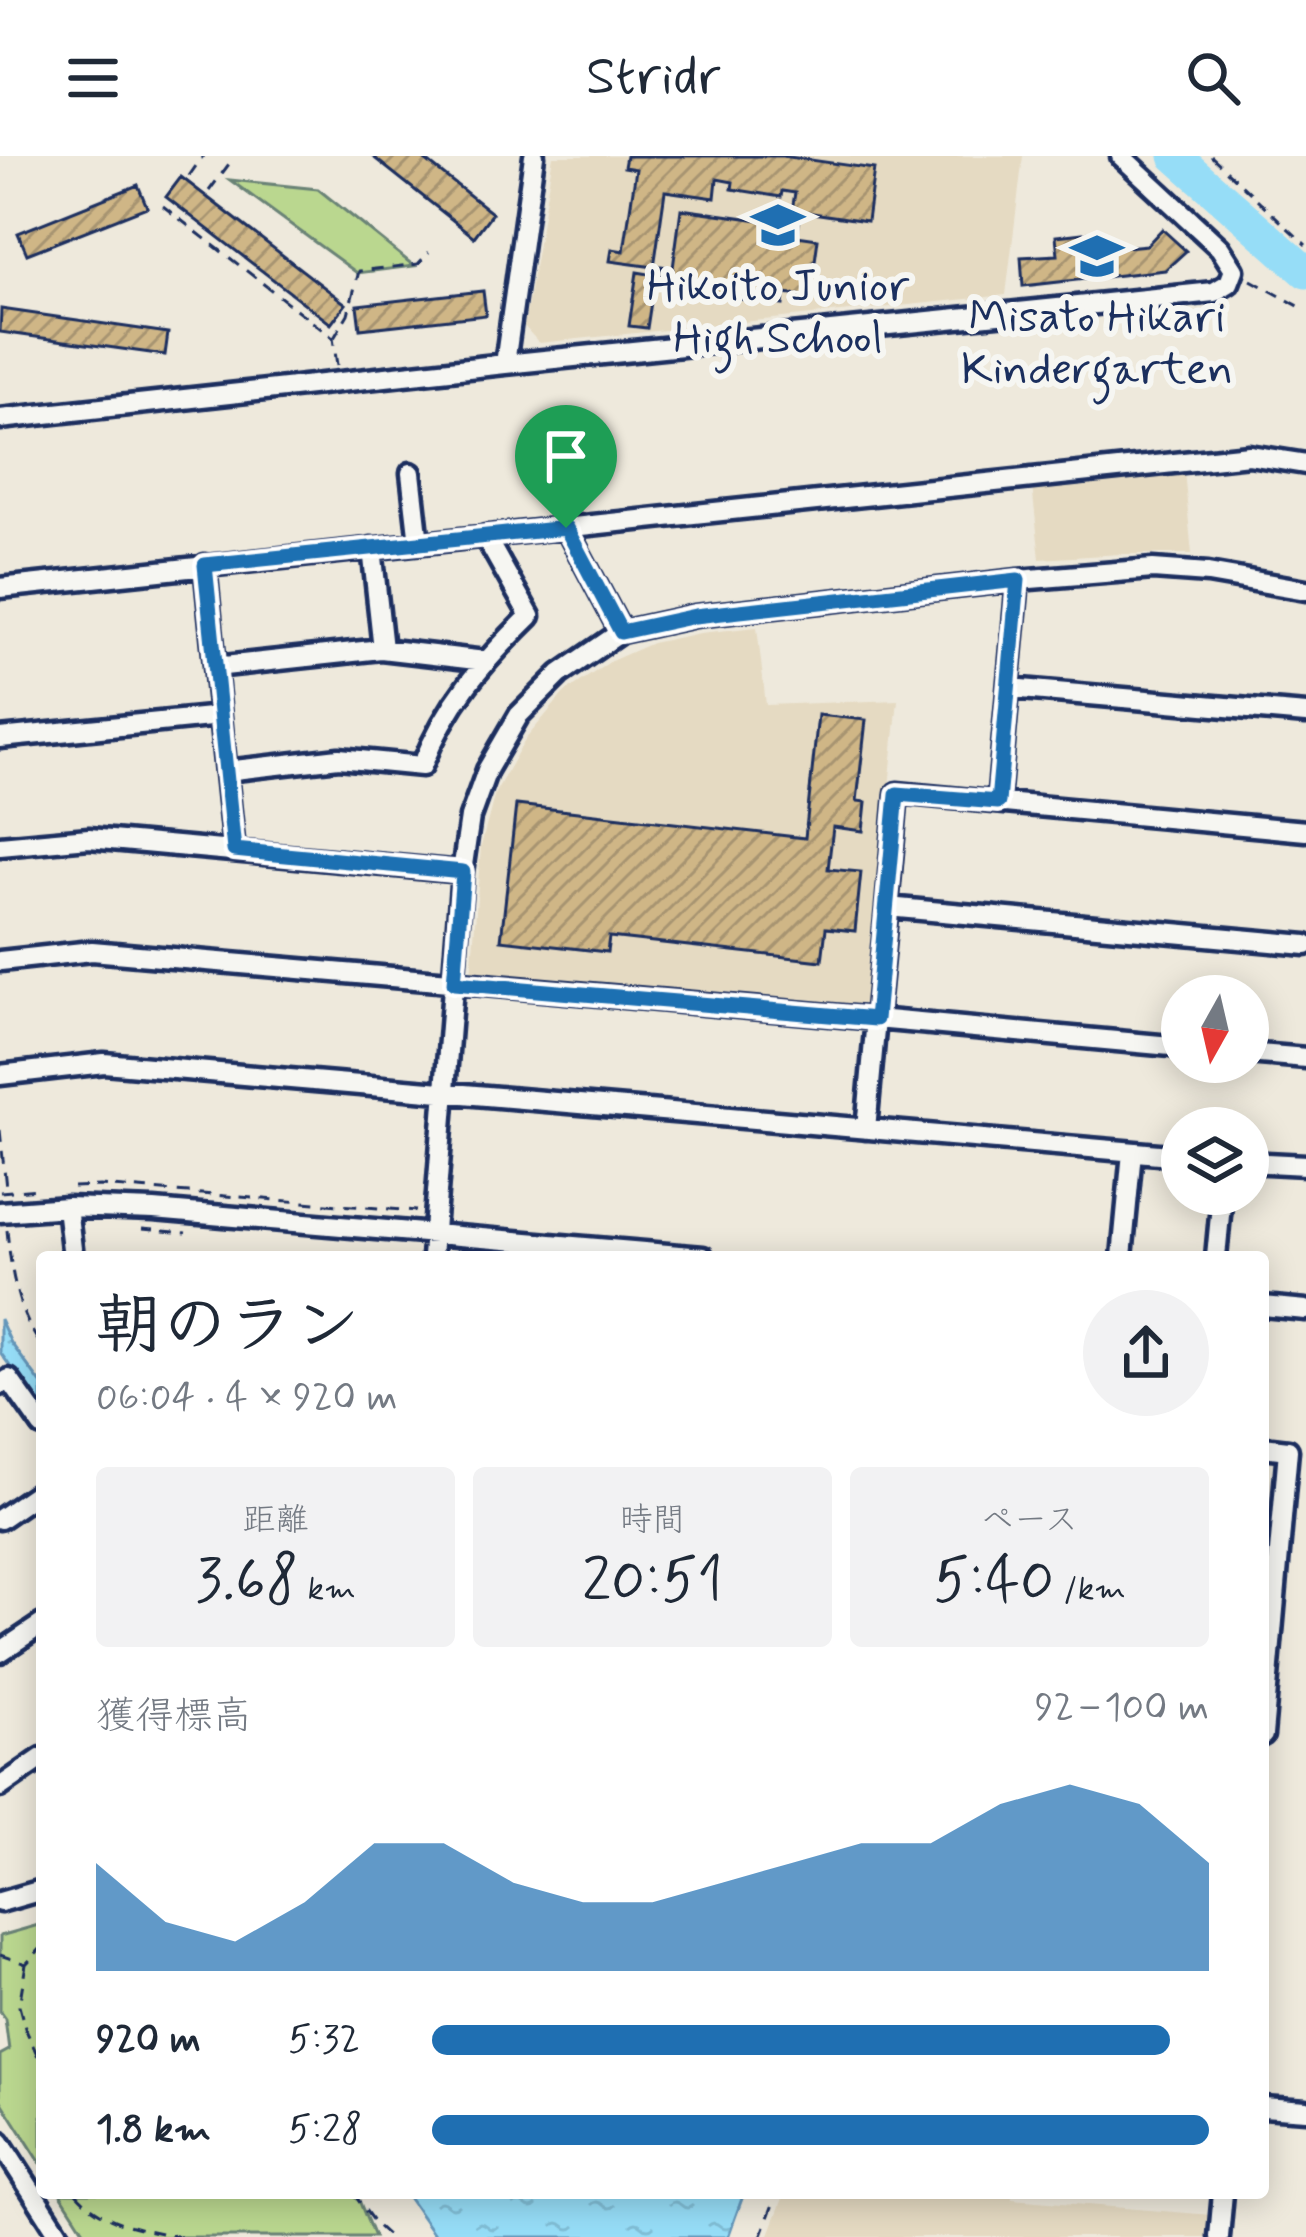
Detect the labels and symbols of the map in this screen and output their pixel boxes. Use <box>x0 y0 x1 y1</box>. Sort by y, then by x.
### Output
school or university icon: Hikoito Junior High School <box>749 196 807 254</box>
school or university icon: Misato Hikari Kindergarten <box>1068 227 1126 285</box>
place label: Hikoito Junior High School <box>647 258 910 374</box>
place label: Misato Hikari Kindergarten <box>961 289 1233 405</box>
pin <box>515 405 617 528</box>
north arrow <box>1161 975 1269 1083</box>

